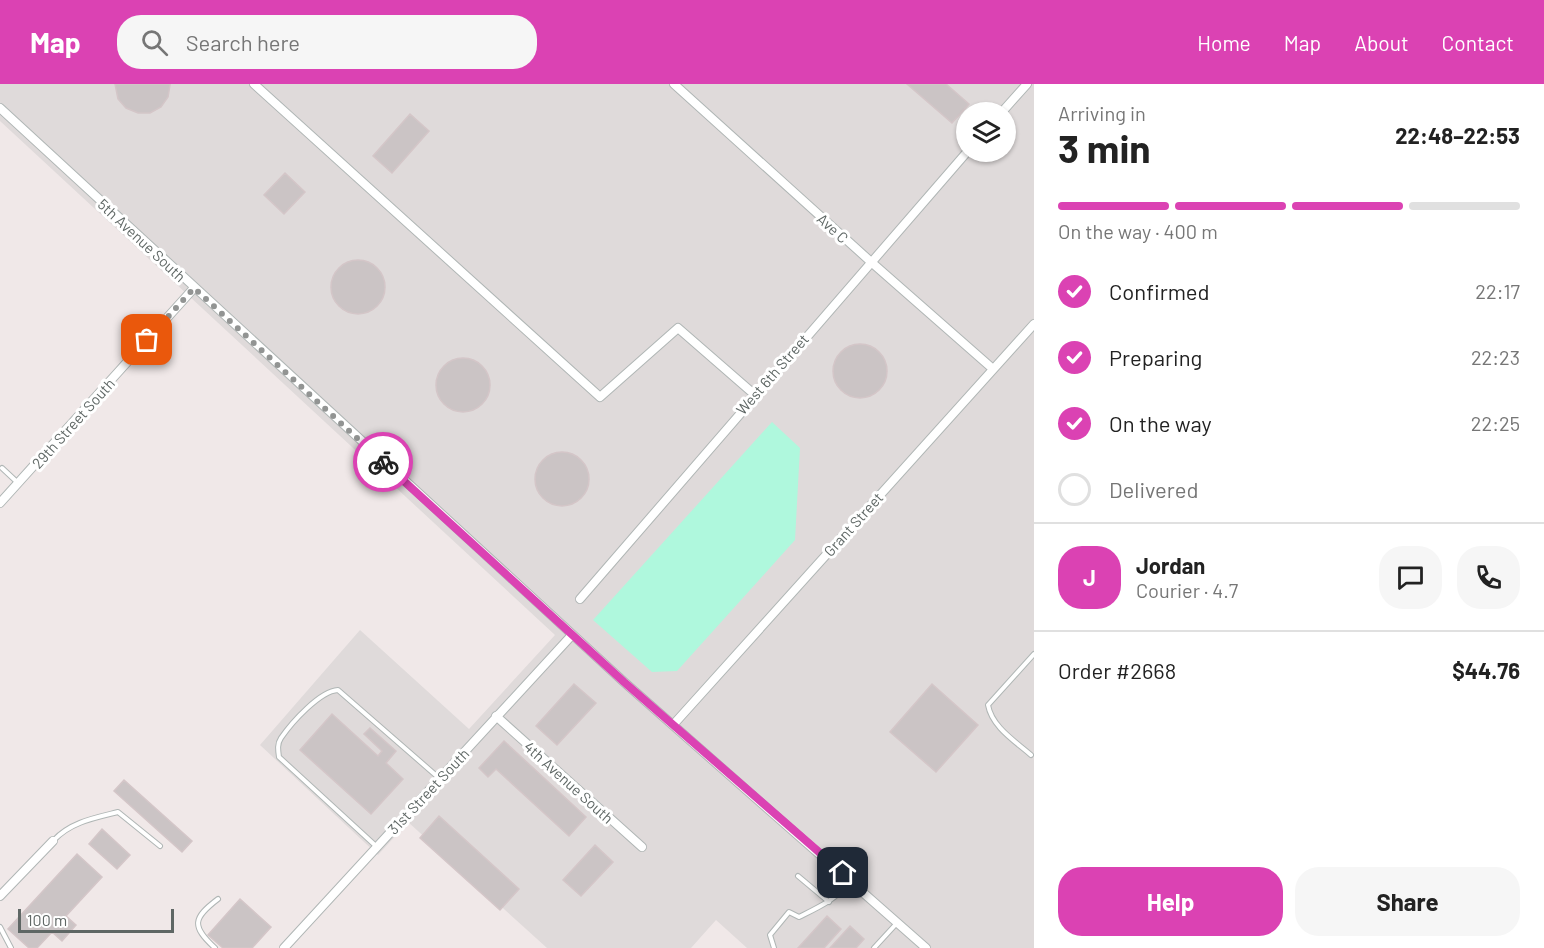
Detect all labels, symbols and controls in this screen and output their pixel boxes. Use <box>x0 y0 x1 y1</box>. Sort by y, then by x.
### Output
search box <box>117 15 537 69</box>
text: Map <box>30 25 81 59</box>
icon: search <box>138 26 171 59</box>
text: Search here <box>186 29 300 55</box>
text: Home <box>1197 30 1251 55</box>
text: Map <box>1284 30 1321 55</box>
text: About <box>1354 30 1409 55</box>
text: Contact <box>1442 30 1514 55</box>
text: Arriving in <box>1058 101 1146 125</box>
map controls <box>956 102 1016 162</box>
button: layers <box>956 102 1016 162</box>
text: 22:48–22:53 <box>1395 122 1520 148</box>
text: 3 min <box>1058 124 1151 171</box>
street label: 5th Avenue South <box>94 195 190 285</box>
street label: Ave C <box>814 209 852 247</box>
text: On the way · 400 m <box>1058 219 1218 243</box>
icon: check <box>1058 275 1091 308</box>
text: Confirmed <box>1109 278 1209 304</box>
text: 22:17 <box>1475 279 1520 303</box>
pin <box>121 314 172 365</box>
icon: bag <box>130 323 163 356</box>
street label: West 6th Street <box>732 330 812 418</box>
icon: check <box>1058 341 1091 374</box>
text: Preparing <box>1109 344 1202 370</box>
text: 22:23 <box>1471 345 1520 369</box>
street label: 29th Street South <box>28 374 118 472</box>
icon: check <box>1058 407 1091 440</box>
text: On the way <box>1109 410 1212 436</box>
text: 22:25 <box>1471 411 1520 435</box>
courier <box>353 432 413 492</box>
icon: bike <box>367 446 400 479</box>
text: Delivered <box>1109 476 1198 502</box>
street label: Grant Street <box>820 488 886 560</box>
button: chat <box>1379 546 1442 609</box>
button: phone <box>1457 546 1520 609</box>
text: Jordan <box>1136 552 1205 578</box>
text: J <box>1083 564 1096 590</box>
text: Courier · 4.7 <box>1136 578 1238 602</box>
text: Order #2668 <box>1058 657 1176 683</box>
text: $44.76 <box>1452 657 1520 683</box>
street label: 4th Avenue South <box>521 737 617 827</box>
street label: 31st Street South <box>384 744 472 838</box>
pin <box>817 847 868 898</box>
icon: home <box>826 856 859 889</box>
button: Help <box>1058 867 1283 936</box>
button: Share <box>1295 867 1520 936</box>
scale bar <box>18 906 174 934</box>
text: 100 m <box>27 910 67 929</box>

